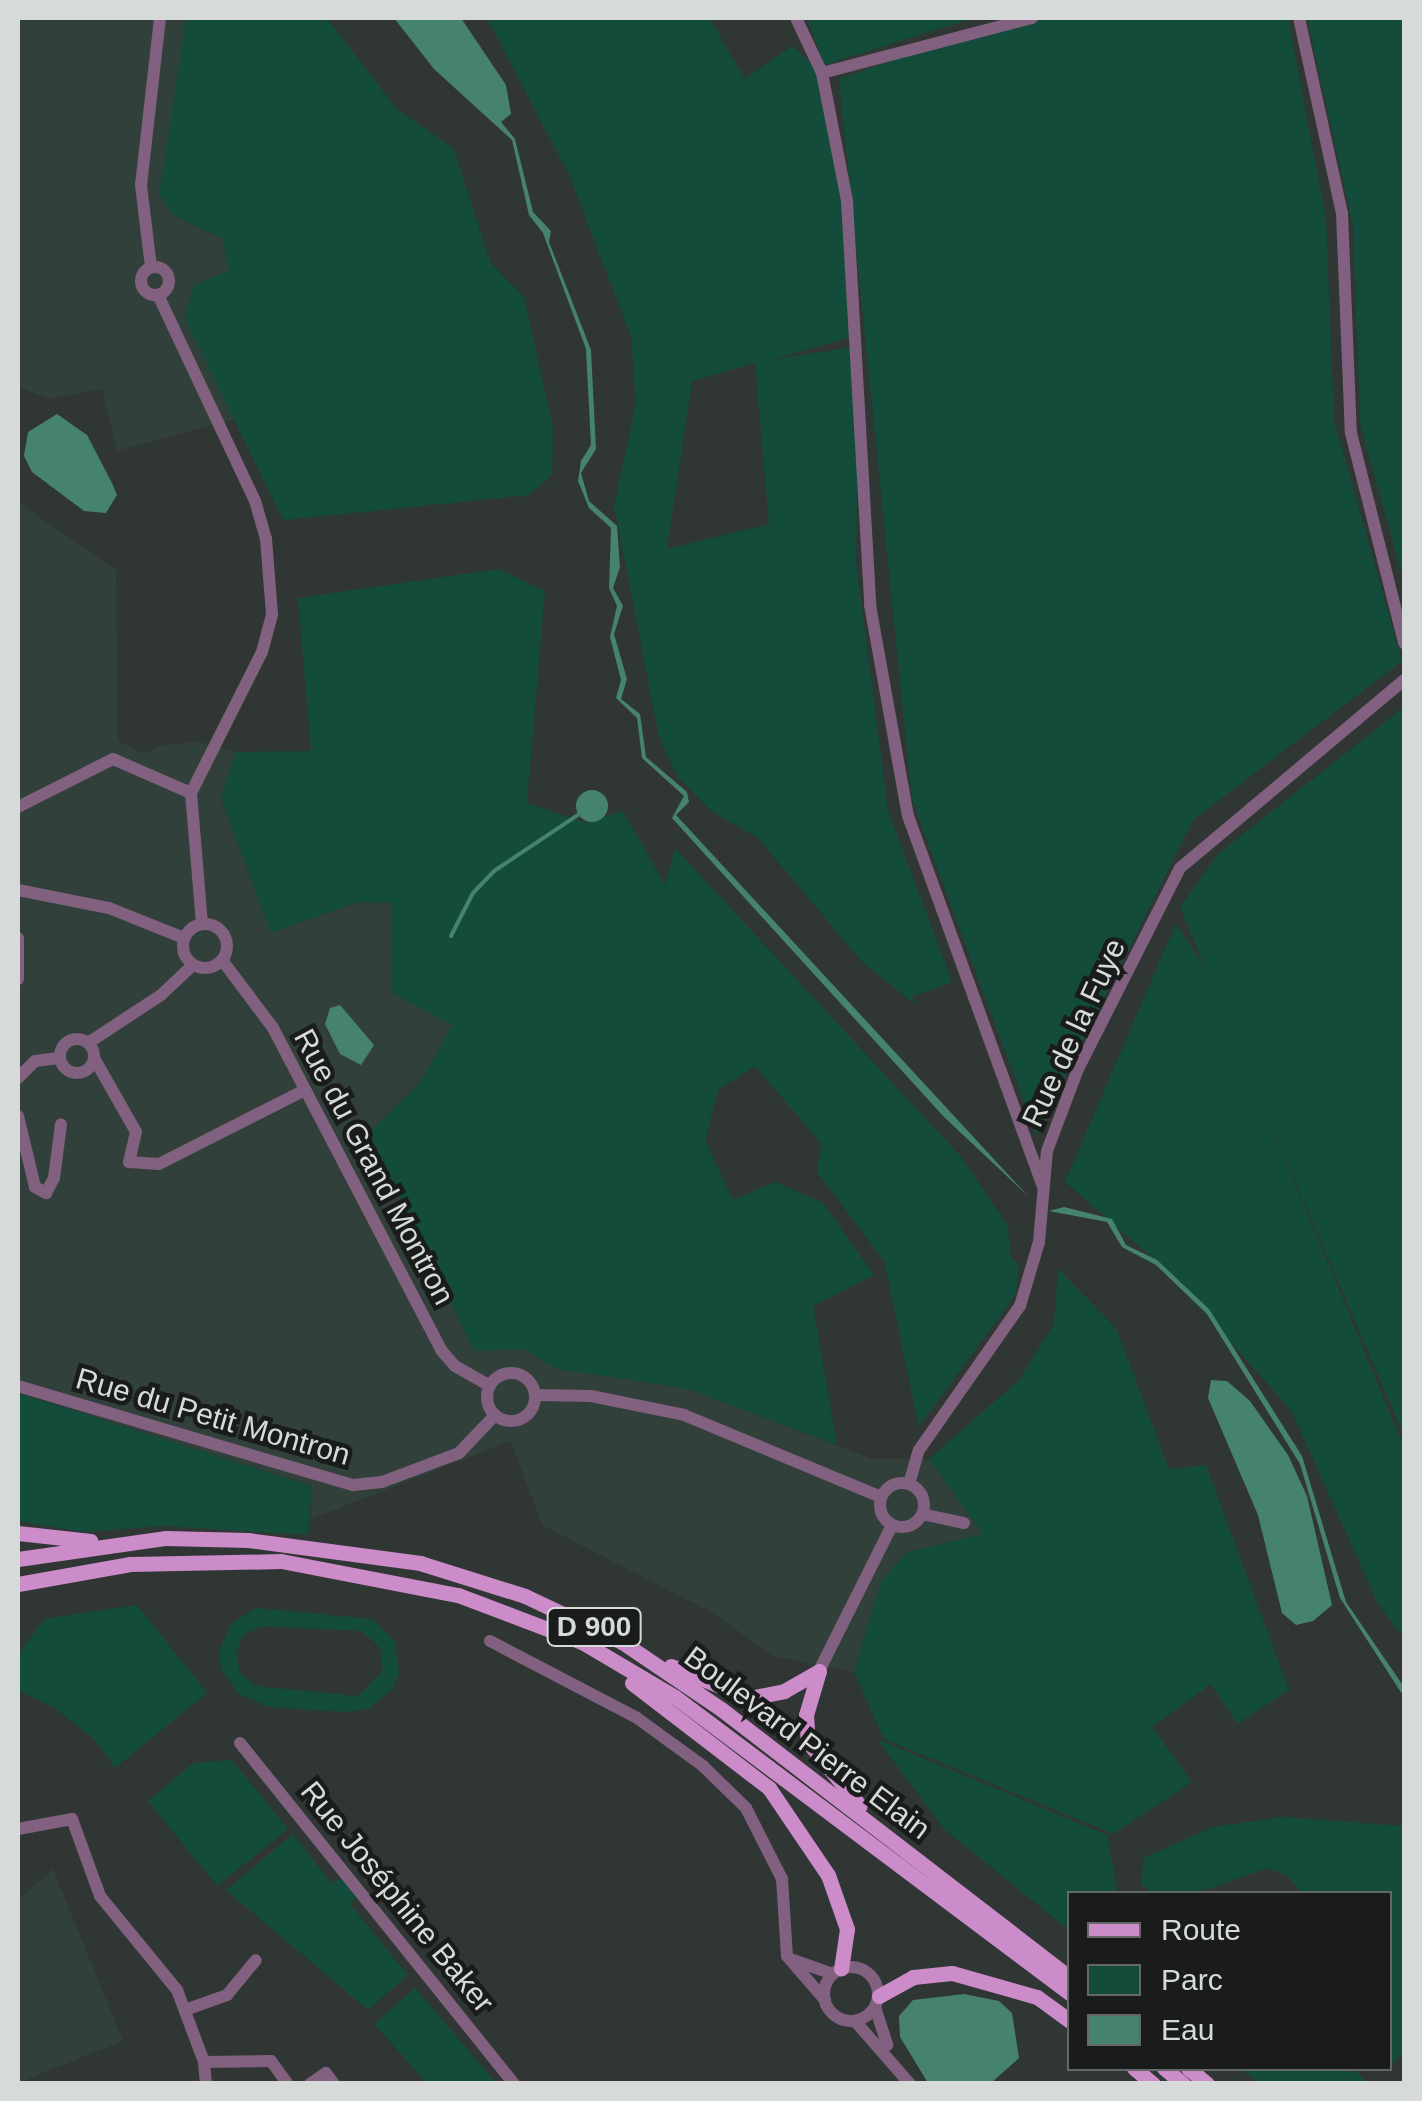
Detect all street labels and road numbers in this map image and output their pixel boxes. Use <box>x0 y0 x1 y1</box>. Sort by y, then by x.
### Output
street label: Rue de la Fuye <box>1015 933 1133 1133</box>
street label: Rue du Grand Montron <box>286 1023 462 1311</box>
street label: Rue du Petit Montron <box>72 1361 354 1473</box>
road number: D 900 <box>546 1604 642 1650</box>
street label: Boulevard Pierre Elain <box>677 1639 937 1847</box>
street label: Rue Joséphine Baker <box>293 1774 501 2020</box>

